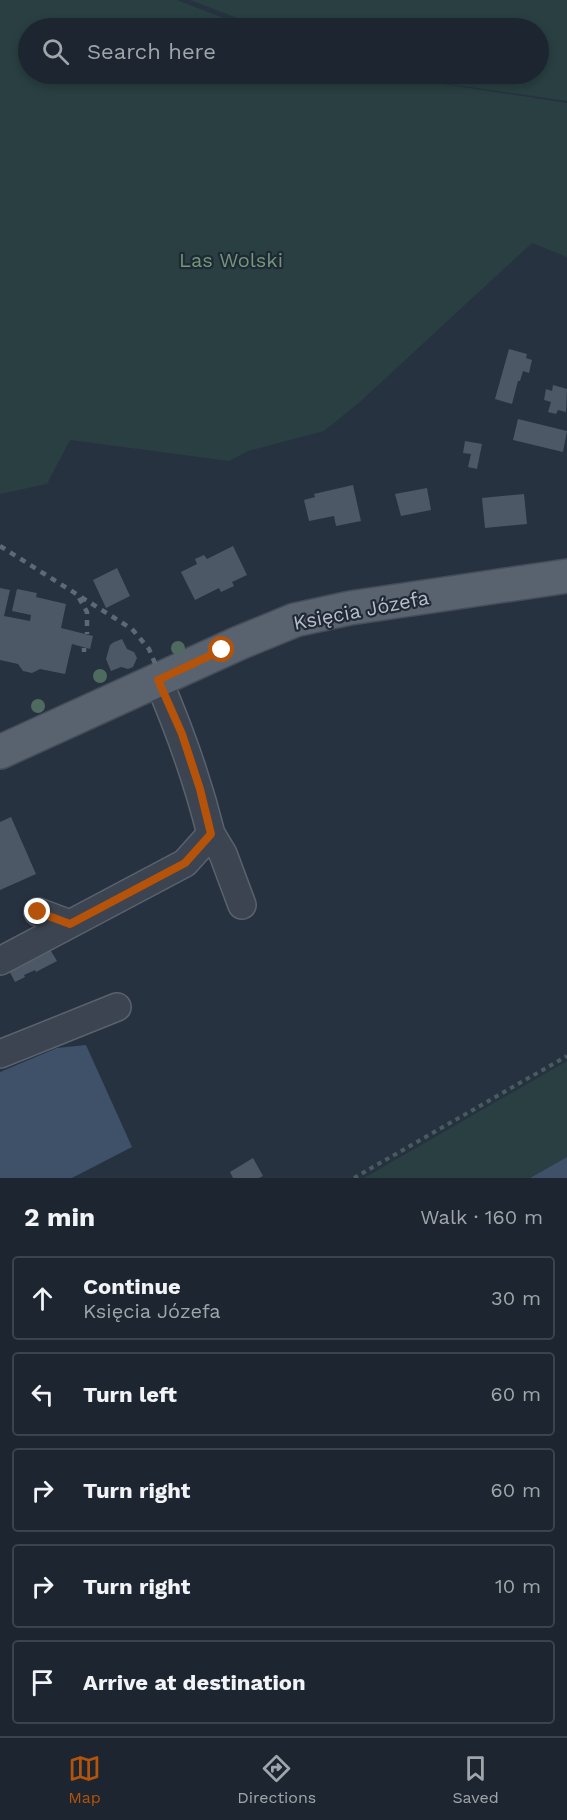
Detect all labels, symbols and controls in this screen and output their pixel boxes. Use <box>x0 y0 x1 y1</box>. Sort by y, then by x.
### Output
search box <box>18 18 549 84</box>
icon: search <box>39 35 72 68</box>
text: Search here <box>87 39 216 64</box>
park label: Las Wolski <box>179 248 283 272</box>
street label: Księcia Józefa <box>291 585 431 635</box>
route start <box>208 636 234 662</box>
route end <box>24 898 50 924</box>
text: 2 min <box>24 1202 95 1232</box>
text: Walk · 160 m <box>420 1205 543 1229</box>
text: Continue <box>83 1274 181 1299</box>
icon: ahead <box>26 1282 59 1315</box>
text: 30 m <box>491 1286 541 1310</box>
text: Księcia Józefa <box>83 1299 220 1323</box>
icon: left <box>26 1378 59 1411</box>
text: Turn left <box>83 1382 177 1407</box>
text: 60 m <box>491 1382 541 1406</box>
icon: right <box>26 1474 59 1507</box>
text: Turn right <box>83 1478 190 1503</box>
text: 60 m <box>491 1478 541 1502</box>
icon: right <box>26 1570 59 1603</box>
text: Turn right <box>83 1574 190 1599</box>
text: 10 m <box>495 1574 541 1598</box>
icon: arrive <box>26 1666 59 1699</box>
text: Arrive at destination <box>83 1670 306 1695</box>
tab: Map <box>68 1752 101 1807</box>
tab: Directions <box>237 1752 316 1807</box>
tab: Saved <box>452 1752 499 1807</box>

